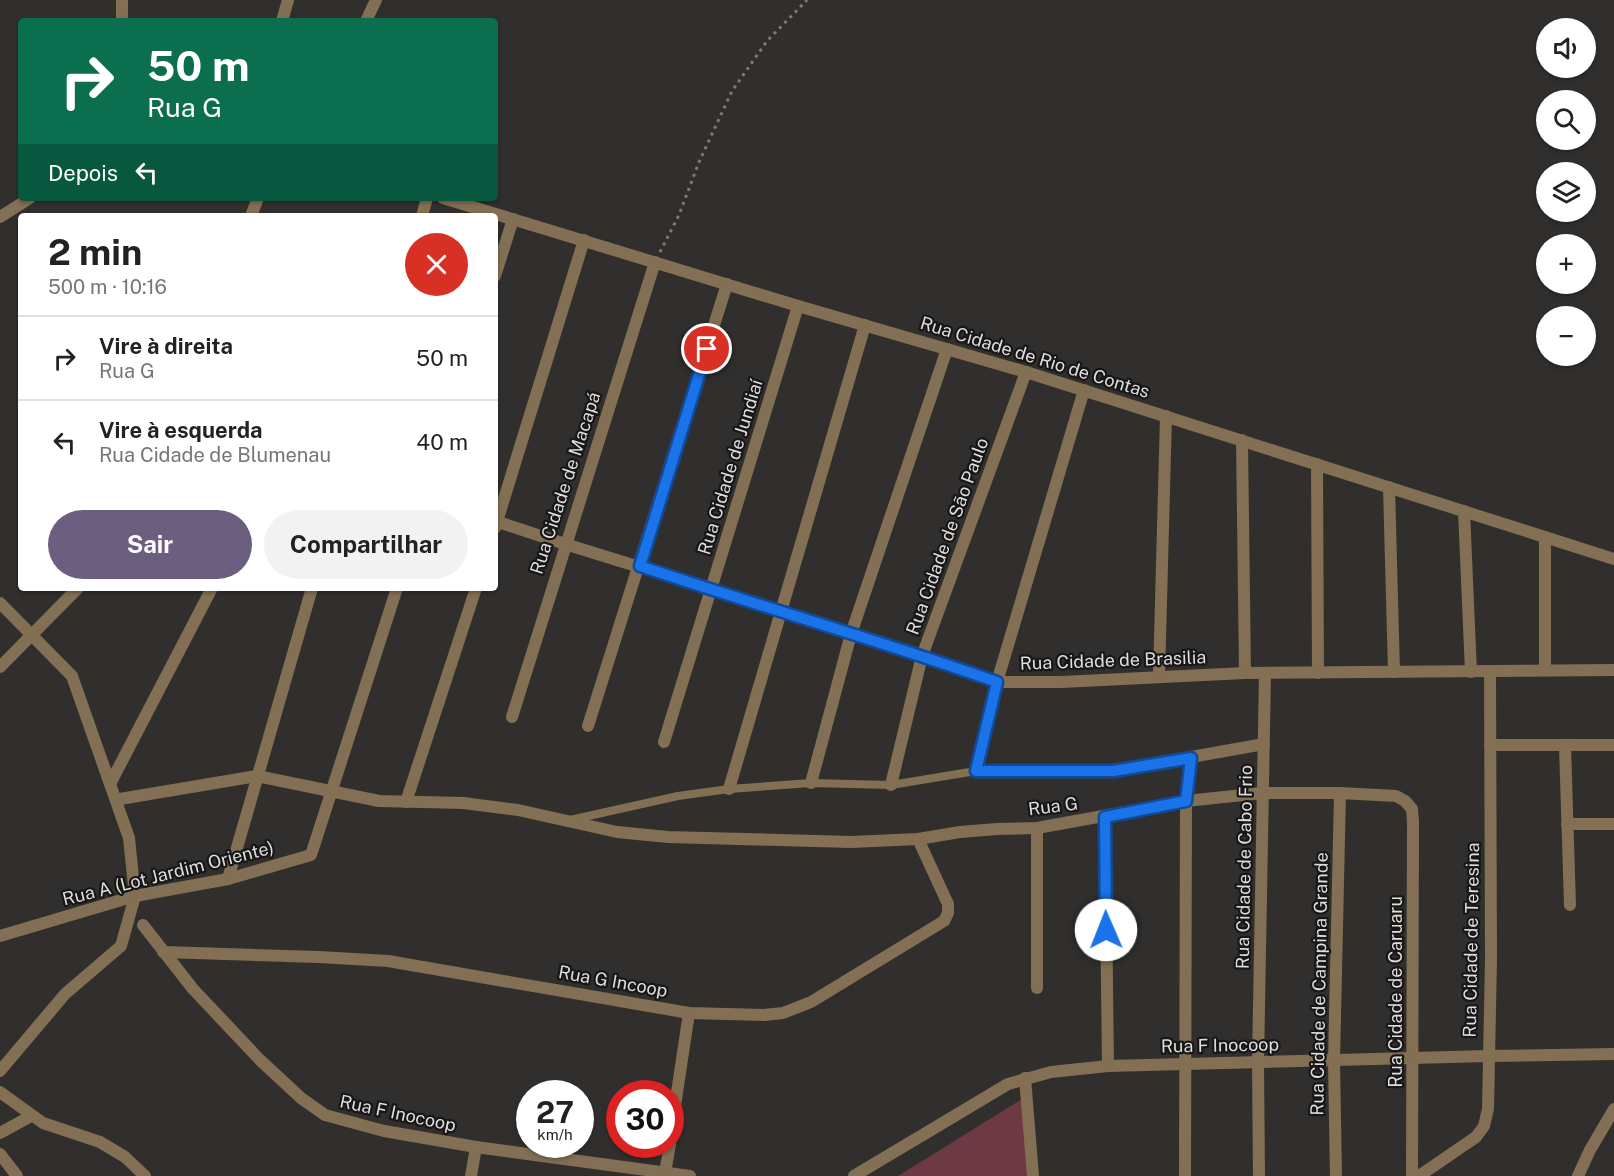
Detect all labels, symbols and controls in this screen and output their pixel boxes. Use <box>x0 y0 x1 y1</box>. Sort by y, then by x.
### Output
map controls <box>1536 18 1596 366</box>
button: sound <box>1536 18 1596 78</box>
text: 50 m <box>147 41 250 90</box>
icon: right <box>48 42 126 120</box>
button: search <box>1536 90 1596 150</box>
text: Rua G <box>147 91 222 123</box>
icon: left <box>130 156 163 189</box>
text: Depois <box>48 160 118 186</box>
button: layers <box>1536 162 1596 222</box>
text: 2 min <box>48 231 142 273</box>
button: close <box>405 233 468 296</box>
button: + <box>1536 234 1596 294</box>
text: 500 m · 10:16 <box>48 275 167 299</box>
button: − <box>1536 306 1596 366</box>
street label: Rua Cidade de Rio de Contas <box>918 312 1152 402</box>
pin <box>681 323 732 374</box>
icon: arrive <box>690 332 723 365</box>
text: Vire à direita <box>99 333 233 359</box>
icon: right <box>48 342 81 375</box>
text: 50 m <box>416 345 468 371</box>
text: Rua G <box>99 359 155 383</box>
street label: Rua Cidade de Jundiaí <box>693 376 767 557</box>
street label: Rua Cidade de Macapá <box>526 389 604 577</box>
text: Vire à esquerda <box>99 417 263 443</box>
icon: left <box>48 426 81 459</box>
text: 40 m <box>416 429 468 455</box>
street label: Rua Cidade de São Paulo <box>902 435 992 637</box>
text: Rua Cidade de Blumenau <box>99 443 331 467</box>
button: Sair <box>48 510 252 579</box>
button: Compartilhar <box>264 510 468 579</box>
street label: Rua Cidade de Brasilia <box>1019 646 1207 674</box>
street label: Rua Cidade de Cabo Frio <box>1232 765 1256 969</box>
street label: Rua G <box>1027 793 1079 819</box>
street label: Rua A (Lot Jardim Oriente) <box>60 837 276 909</box>
street label: Rua Cidade de Teresina <box>1459 842 1483 1038</box>
street label: Rua Cidade de Campina Grande <box>1306 852 1332 1116</box>
street label: Rua Cidade de Caruaru <box>1385 896 1406 1088</box>
position arrow <box>1074 898 1138 962</box>
street label: Rua G Incoop <box>557 961 669 1001</box>
street label: Rua F Inocoop <box>1161 1033 1279 1057</box>
speed limit sign: 30 <box>606 1080 684 1158</box>
street label: Rua F Inocoop <box>338 1090 458 1136</box>
text: 27 <box>536 1094 574 1130</box>
text: km/h <box>537 1126 573 1143</box>

